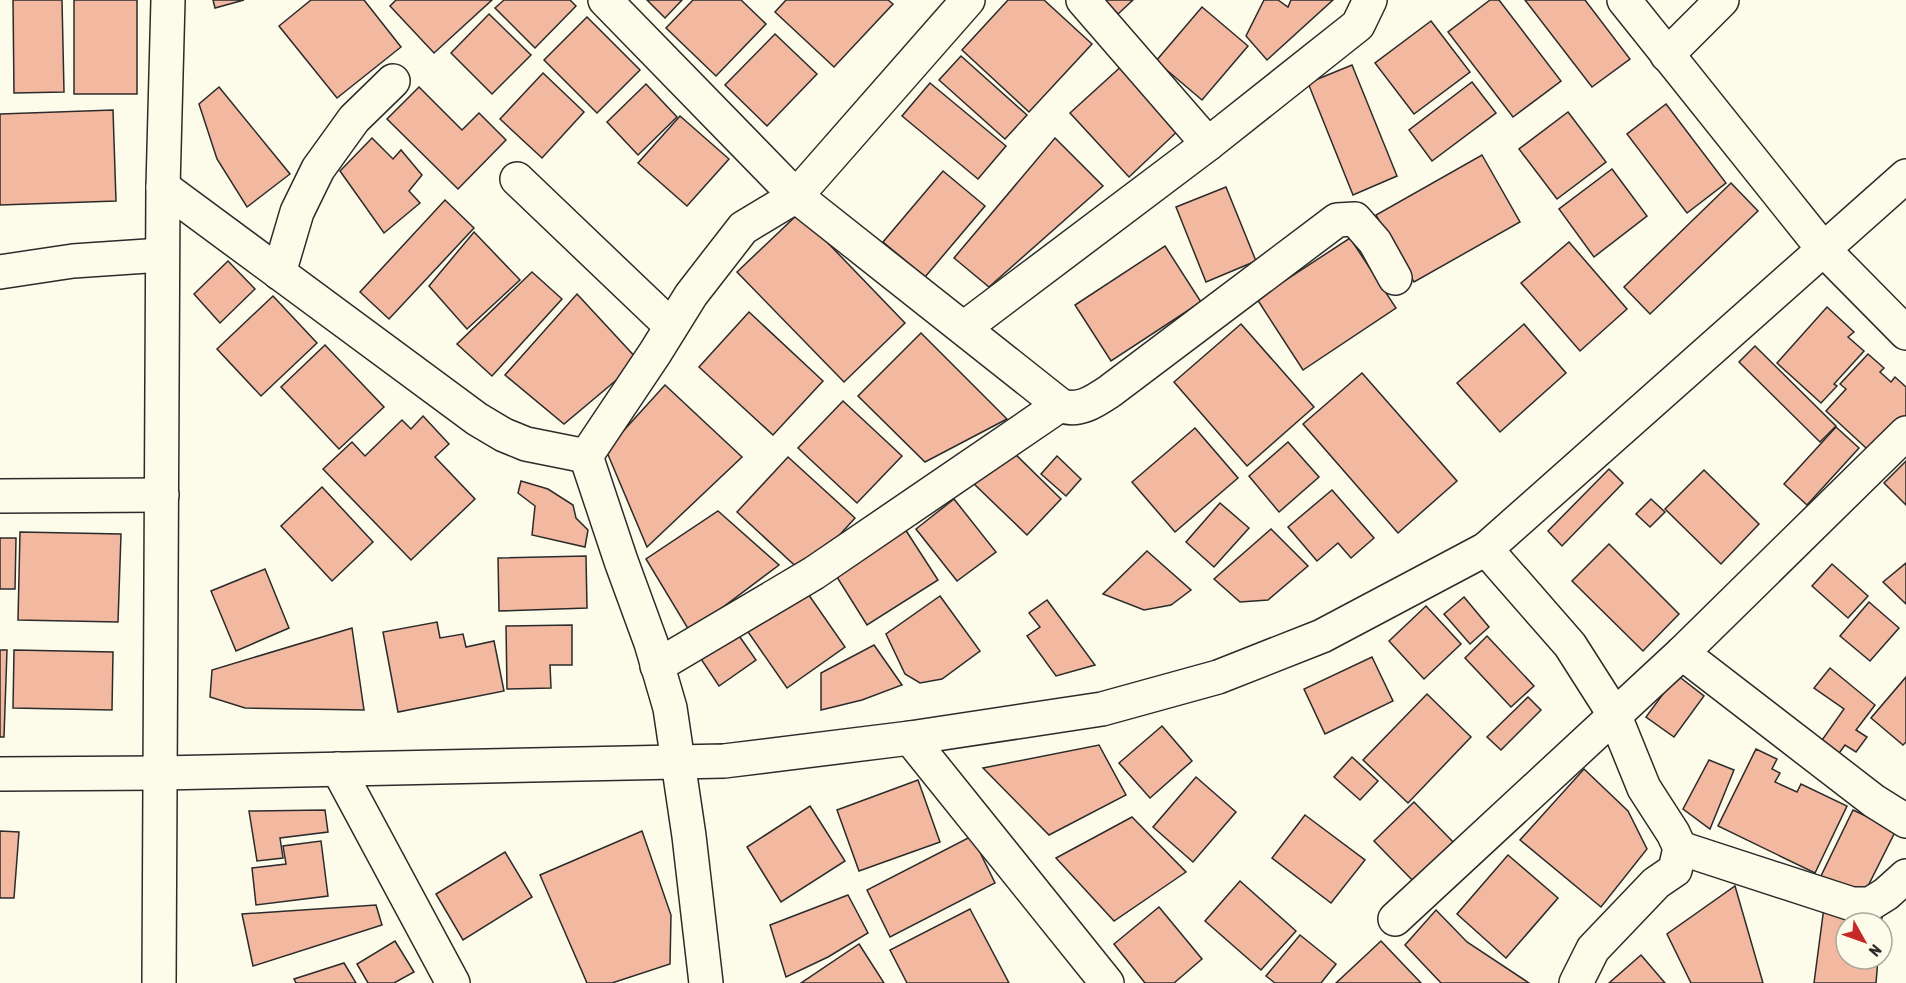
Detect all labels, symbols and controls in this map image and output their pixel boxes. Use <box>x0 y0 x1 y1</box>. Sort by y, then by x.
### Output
north arrow <box>1834 911 1894 971</box>
text: N <box>1866 941 1885 960</box>

